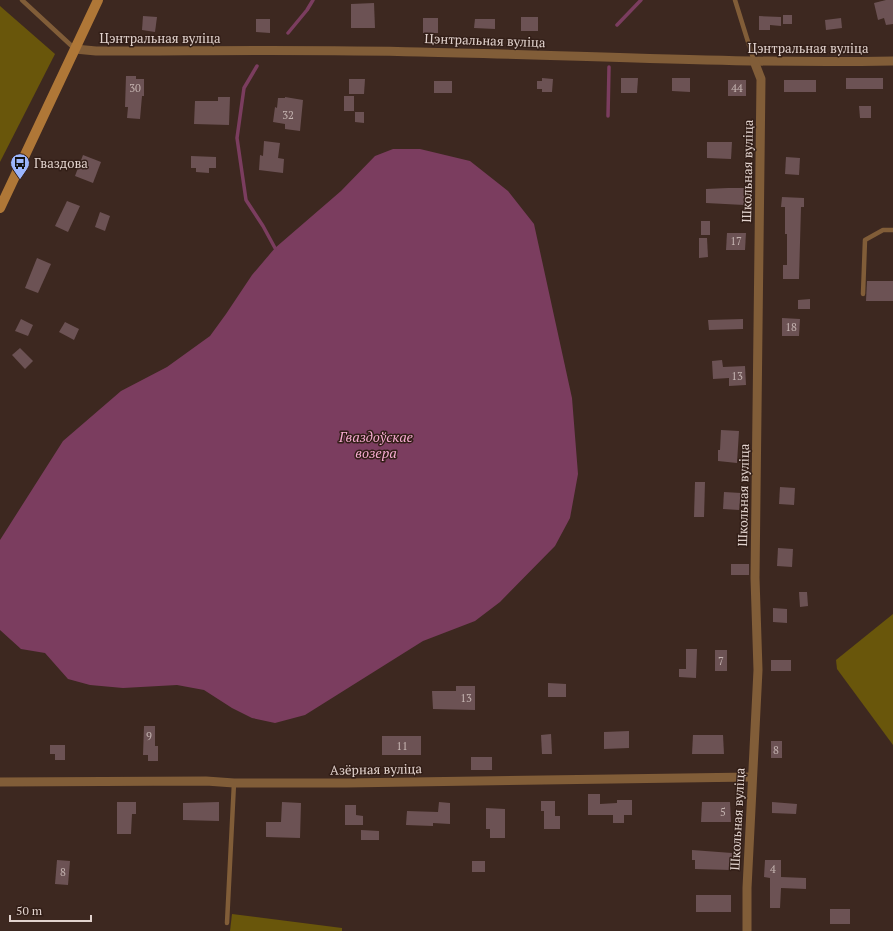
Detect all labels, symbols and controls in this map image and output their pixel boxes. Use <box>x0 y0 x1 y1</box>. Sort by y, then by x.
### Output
street label: Цэнтральная вуліца <box>99 29 221 47</box>
street label: Цэнтральная вуліца <box>424 29 546 51</box>
street label: Цэнтральная вуліца <box>747 39 869 57</box>
house number: 30 <box>129 81 141 95</box>
house number: 44 <box>731 81 743 95</box>
house number: 32 <box>282 108 294 122</box>
street label: Школьная вуліца <box>737 119 757 223</box>
bus stop icon: Гваздова <box>9 152 31 180</box>
place label: Гваздова <box>34 154 88 172</box>
house number: 17 <box>730 234 742 248</box>
house number: 18 <box>785 320 797 334</box>
house number: 13 <box>731 369 743 383</box>
water label: Гваздоўскае возера <box>338 427 414 462</box>
street label: Школьная вуліца <box>733 443 753 547</box>
house number: 7 <box>718 654 724 668</box>
house number: 13 <box>460 691 472 705</box>
house number: 9 <box>146 729 152 743</box>
house number: 11 <box>396 739 408 753</box>
house number: 8 <box>773 743 779 757</box>
street label: Азёрная вуліца <box>330 759 423 779</box>
street label: Школьная вуліца <box>725 767 749 871</box>
house number: 5 <box>720 805 726 819</box>
house number: 4 <box>770 862 776 876</box>
house number: 8 <box>60 865 66 879</box>
scale bar <box>10 897 91 923</box>
text: 50 m <box>16 903 43 918</box>

